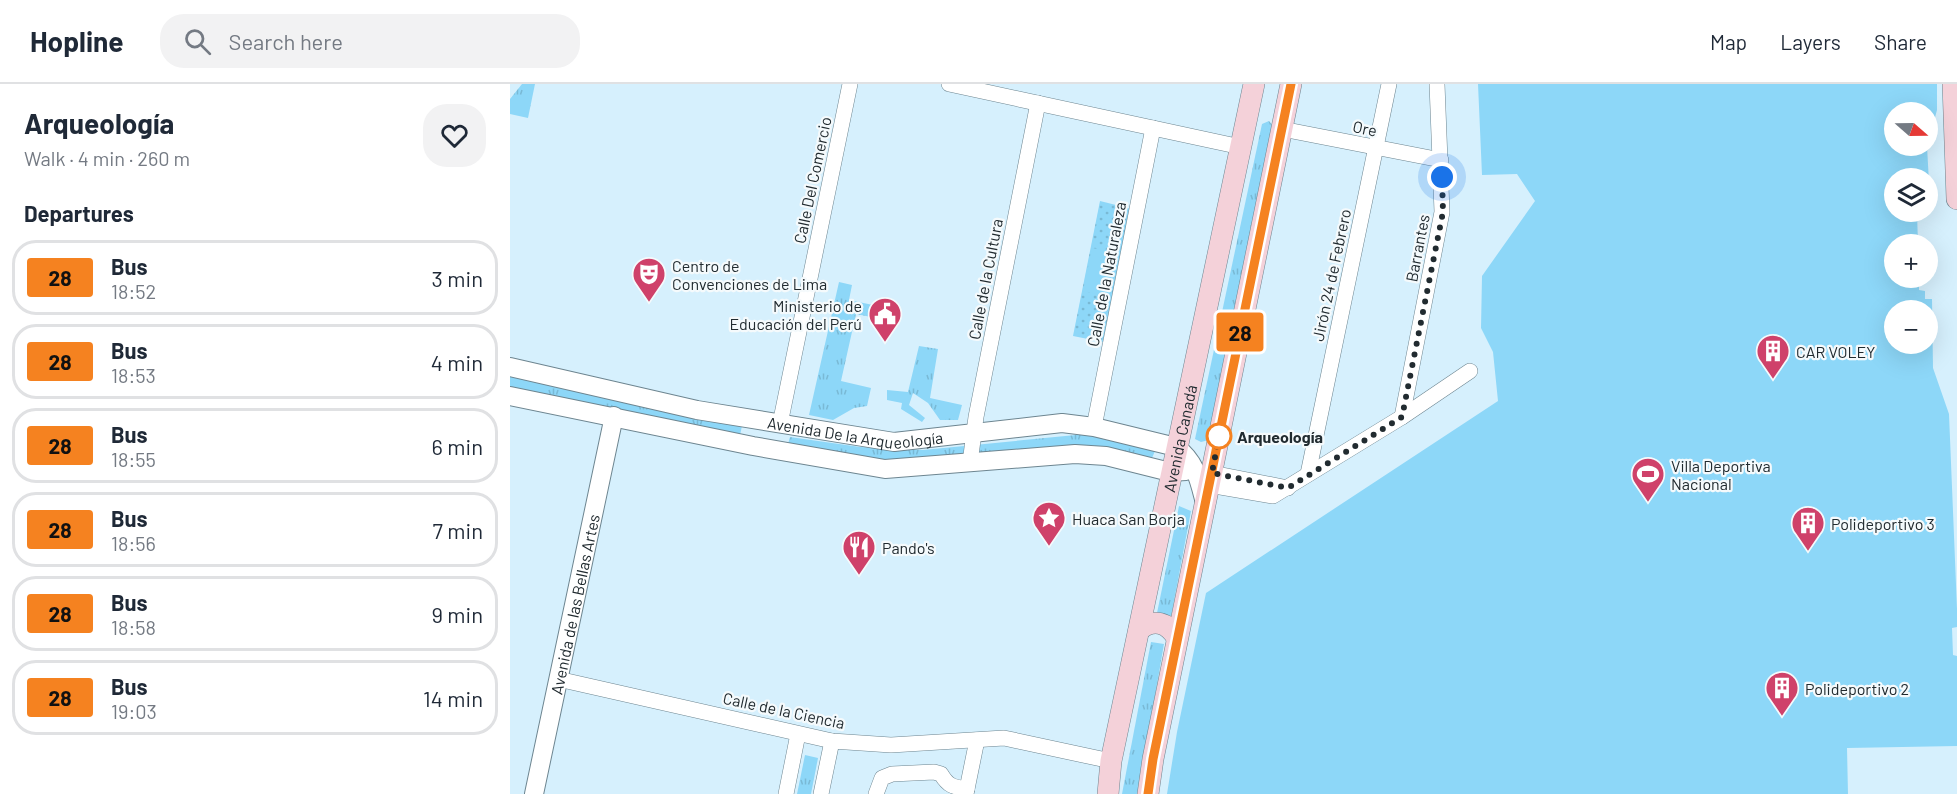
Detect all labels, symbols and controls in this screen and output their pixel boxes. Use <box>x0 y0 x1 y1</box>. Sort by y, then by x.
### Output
search box <box>160 14 580 68</box>
text: Hopline <box>30 24 124 58</box>
icon: search <box>181 25 214 58</box>
text: Search here <box>229 28 343 54</box>
text: Map <box>1710 29 1747 54</box>
text: Layers <box>1780 29 1841 54</box>
text: Share <box>1874 29 1927 54</box>
north arrow <box>1884 102 1938 156</box>
map controls <box>1884 102 1938 354</box>
button: heart <box>423 104 486 167</box>
text: Arqueología <box>24 106 174 140</box>
street label: Calle Del Comercio <box>789 115 835 245</box>
street label: Ore <box>1351 116 1379 140</box>
text: Walk · 4 min · 260 m <box>24 146 190 170</box>
your location <box>1427 162 1457 192</box>
button: layers <box>1884 168 1938 222</box>
text: Departures <box>24 200 134 226</box>
street label: Calle de la Naturaleza <box>1083 200 1129 348</box>
street label: Jirón 24 de Febrero <box>1308 207 1354 343</box>
street label: Barrantes <box>1401 213 1433 283</box>
street label: Calle de la Cultura <box>964 217 1006 341</box>
button: + <box>1884 234 1938 288</box>
text: Bus <box>111 253 148 279</box>
theatre icon: Centro de Convenciones de Lima <box>631 256 667 303</box>
place label: Centro de Convenciones de Lima <box>672 256 827 293</box>
text: 28 <box>48 265 72 290</box>
text: 3 min <box>432 265 483 291</box>
text: 18:52 <box>111 279 156 303</box>
place label: Ministerio de Educación del Perú <box>729 296 862 333</box>
public building icon: Ministerio de Educación del Perú <box>867 296 903 343</box>
button: − <box>1884 300 1938 354</box>
line badge: 28 <box>1213 312 1267 352</box>
text: 28 <box>1228 320 1252 345</box>
building icon: CAR VOLEY <box>1755 333 1791 380</box>
text: Bus <box>111 337 148 363</box>
place label: CAR VOLEY <box>1796 342 1875 361</box>
text: 28 <box>48 349 72 374</box>
text: 4 min <box>431 349 483 375</box>
text: 18:53 <box>111 363 156 387</box>
street label: Avenida Canadá <box>1159 383 1200 494</box>
street label: Avenida De la Arqueología <box>766 412 944 452</box>
text: Bus <box>111 421 148 447</box>
marker: Arqueología <box>1206 423 1232 449</box>
place label: Arqueología <box>1237 427 1323 446</box>
text: 28 <box>48 433 72 458</box>
text: 6 min <box>432 433 483 459</box>
text: 18:55 <box>111 447 156 471</box>
sports icon: Villa Deportiva Nacional <box>1630 456 1666 503</box>
place label: Villa Deportiva Nacional <box>1671 456 1771 493</box>
place icon: Huaca San Borja <box>1031 500 1067 547</box>
text: Bus <box>111 505 148 531</box>
building icon: Polideportivo 3 <box>1790 505 1826 552</box>
place label: Huaca San Borja <box>1072 509 1185 528</box>
street label: Avenida de las Bellas Artes <box>546 512 602 696</box>
place label: Polideportivo 3 <box>1831 514 1935 533</box>
text: 28 <box>48 517 72 542</box>
text: 7 min <box>433 517 483 543</box>
restaurant icon: Pando's <box>841 529 877 576</box>
text: 18:56 <box>111 531 156 555</box>
place label: Pando's <box>882 538 935 557</box>
text: Bus <box>111 589 148 615</box>
text: 28 <box>48 601 72 626</box>
text: 9 min <box>431 601 483 627</box>
text: 18:58 <box>111 615 156 639</box>
building icon: Polideportivo 2 <box>1764 670 1800 717</box>
text: Bus <box>111 673 148 699</box>
place label: Polideportivo 2 <box>1805 679 1909 698</box>
text: 28 <box>48 685 72 710</box>
text: 14 min <box>423 685 483 711</box>
street label: Calle de la Ciencia <box>721 688 847 732</box>
text: 19:03 <box>111 699 157 723</box>

